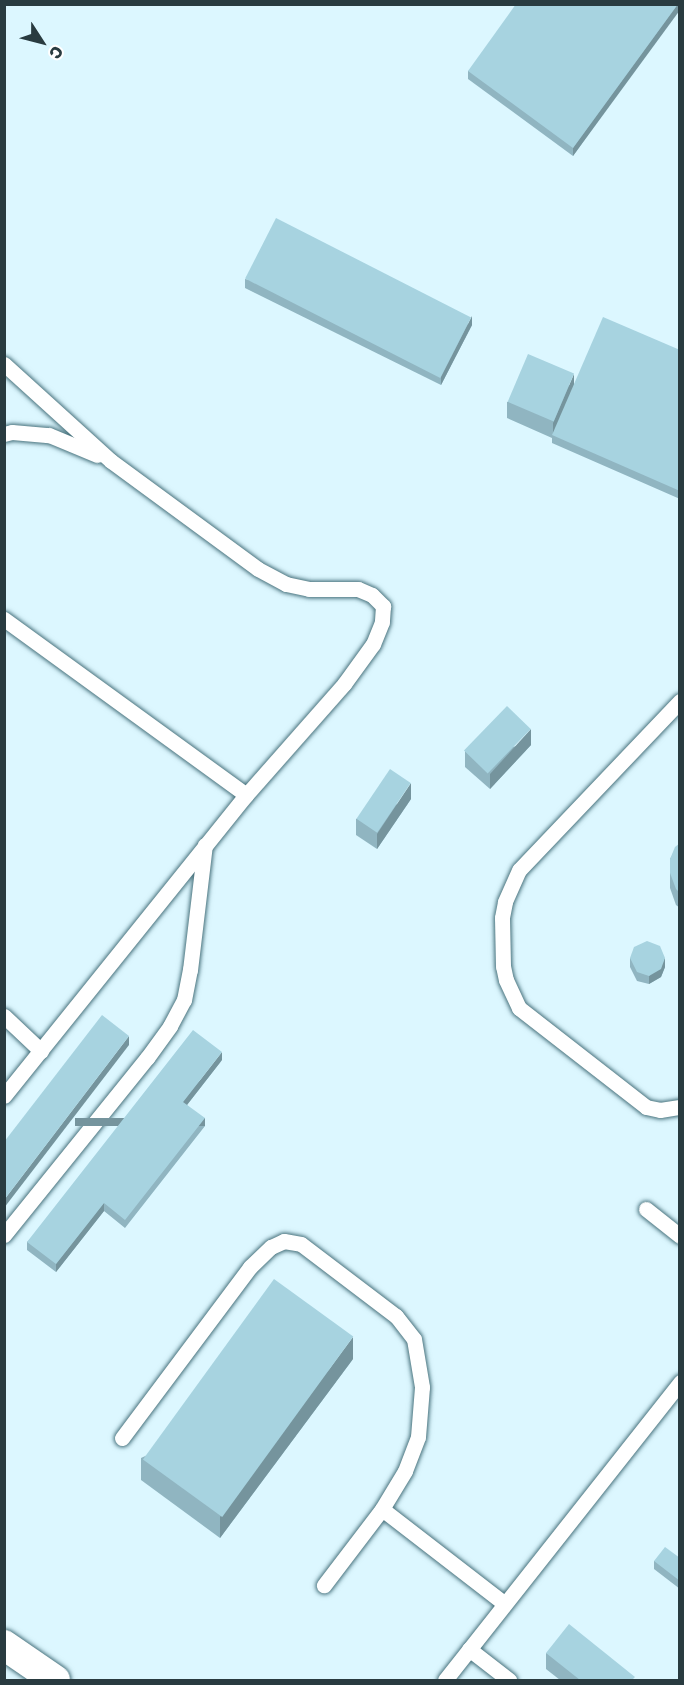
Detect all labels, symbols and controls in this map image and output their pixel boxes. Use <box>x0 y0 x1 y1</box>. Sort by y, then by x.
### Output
north arrow <box>12 12 72 72</box>
text: С <box>45 42 68 63</box>

